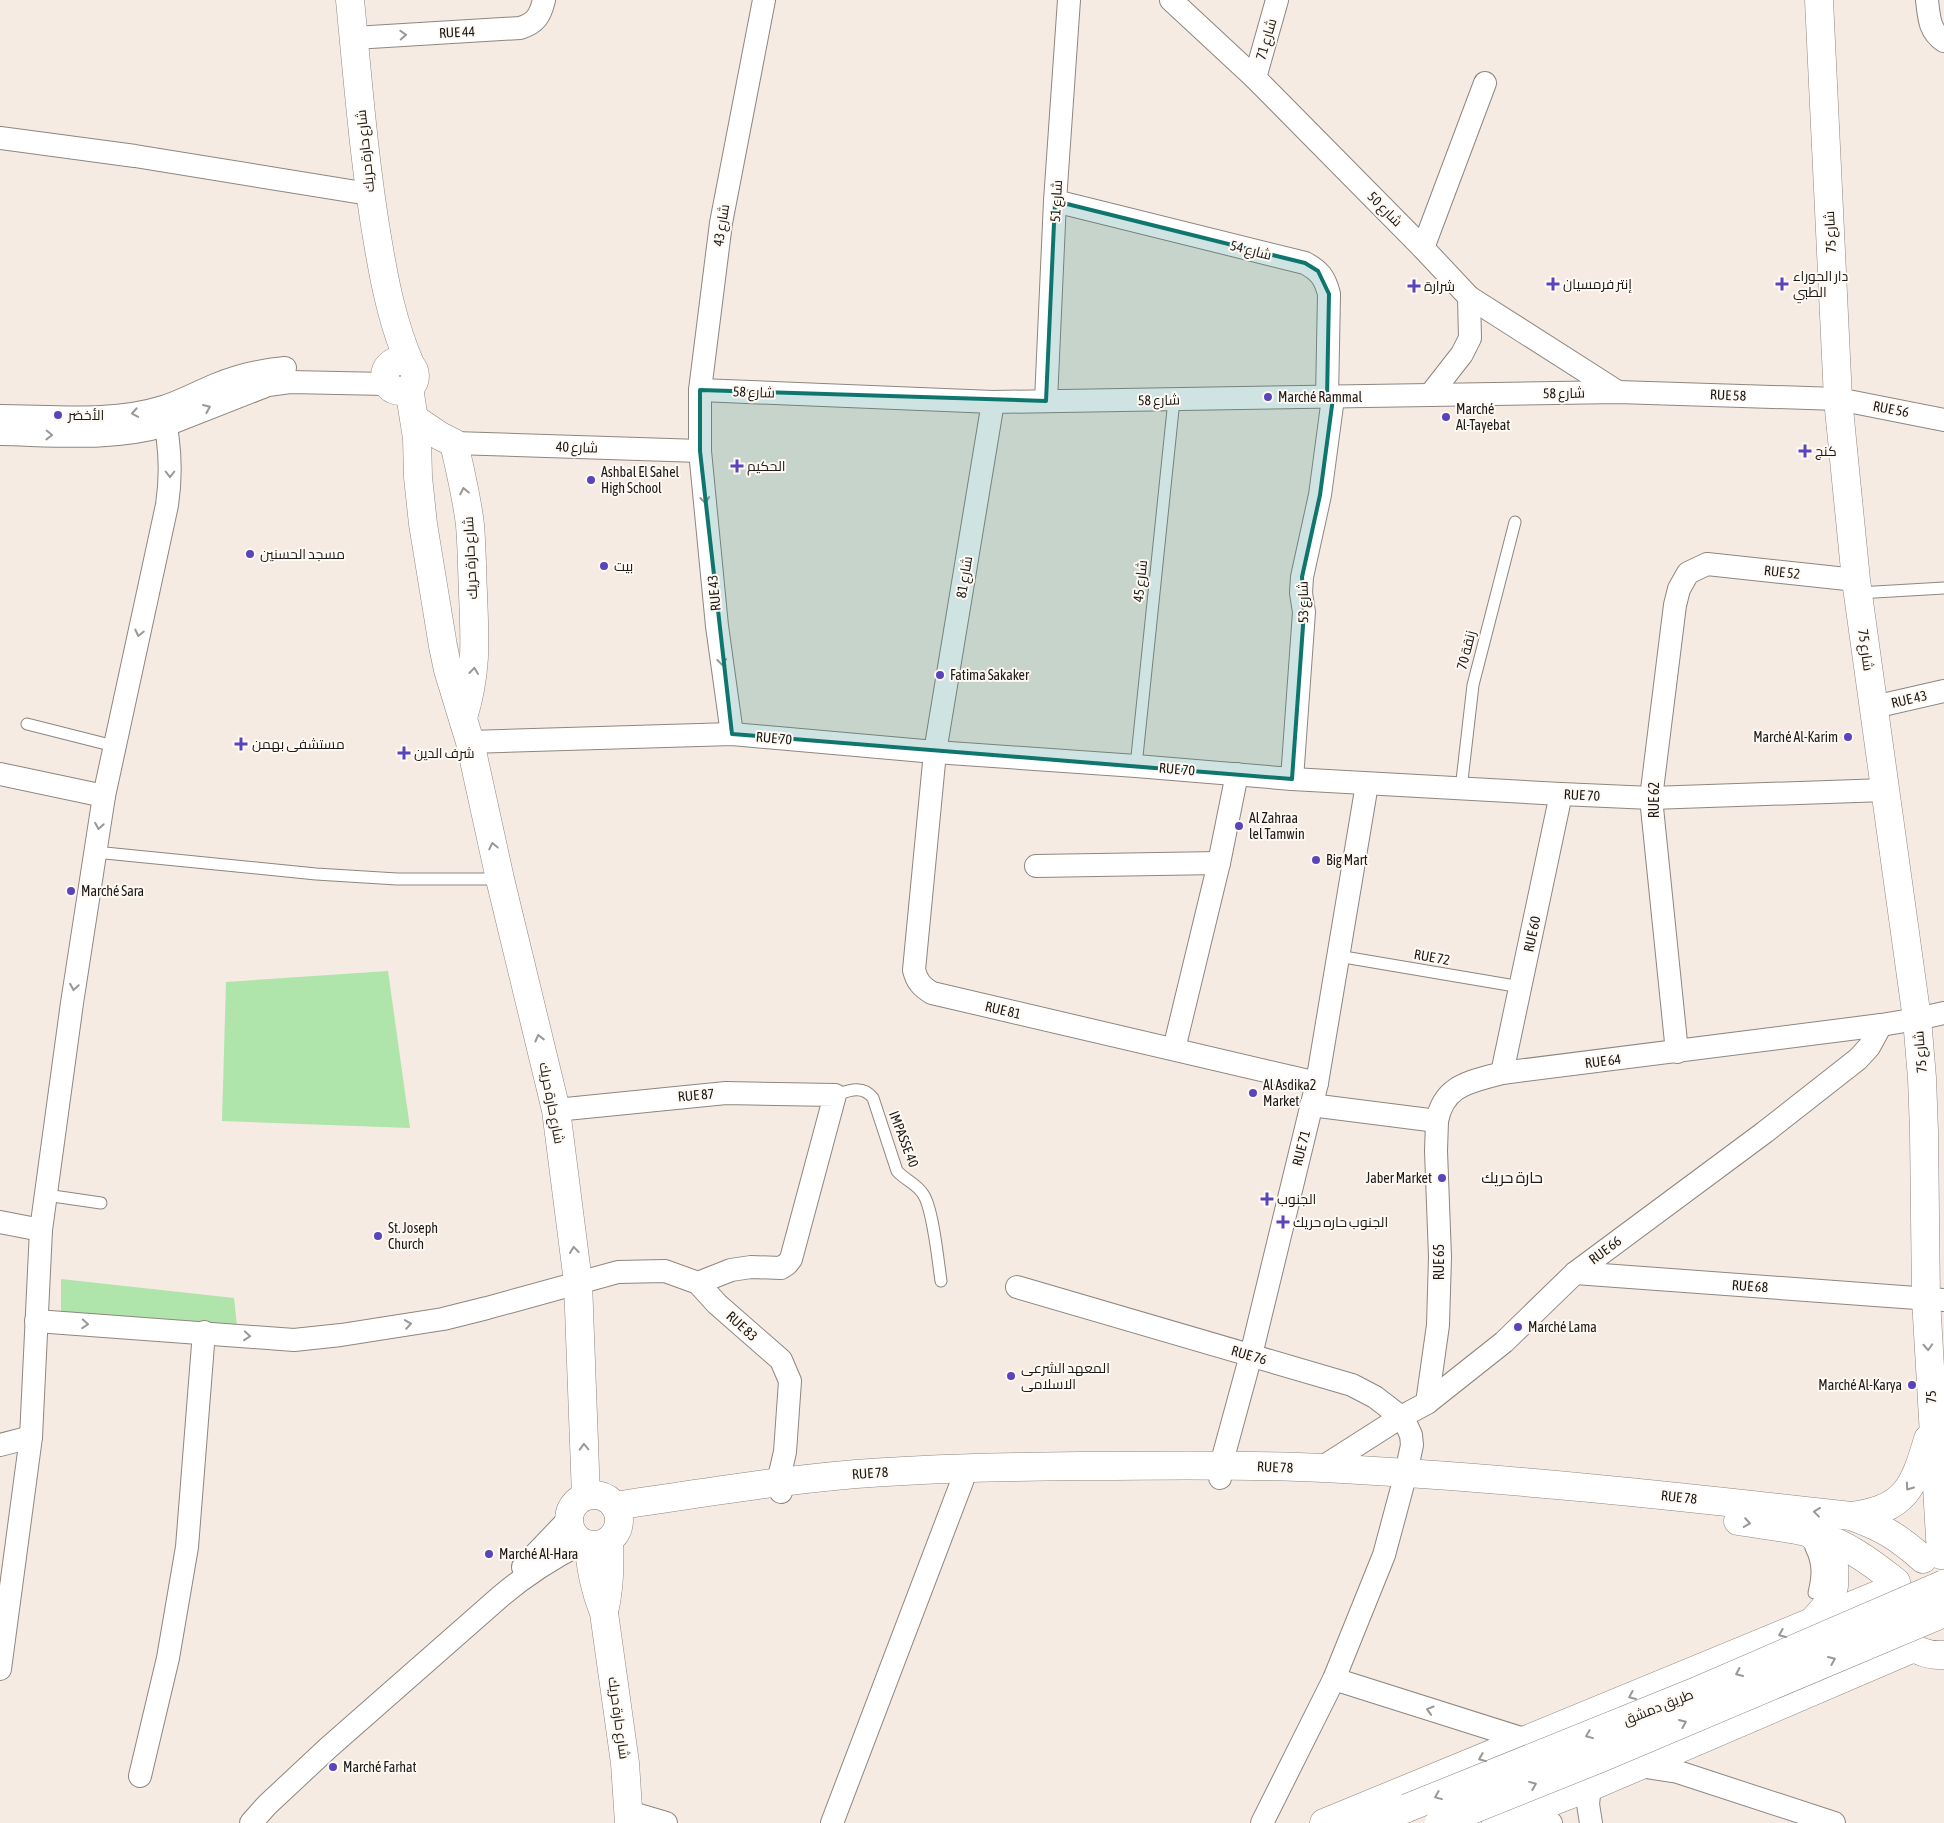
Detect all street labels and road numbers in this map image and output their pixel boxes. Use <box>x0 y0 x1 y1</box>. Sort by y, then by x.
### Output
street label: شارع 71 <box>1252 17 1280 62</box>
street label: RUE 44 <box>438 23 476 41</box>
street label: شارع حارة حريك <box>353 109 378 193</box>
street label: شارع 51 <box>1047 180 1066 223</box>
street label: شارع 50 <box>1364 188 1406 230</box>
street label: شارع 43 <box>710 203 733 247</box>
street label: شارع 75 <box>1821 210 1840 253</box>
street label: شارع 54 <box>1228 237 1273 264</box>
street label: شارع 58 <box>733 383 775 402</box>
street label: شارع 58 <box>1543 385 1585 402</box>
street label: RUE 58 <box>1710 386 1747 404</box>
street label: شارع 58 <box>1138 392 1180 409</box>
street label: RUE 56 <box>1872 398 1911 420</box>
street label: شارع 40 <box>556 438 598 457</box>
street label: شارع حارة حريك <box>460 516 481 600</box>
street label: شارع 81 <box>953 555 976 599</box>
street label: شارع 45 <box>1130 559 1151 603</box>
street label: RUE 52 <box>1763 562 1801 582</box>
street label: RUE 43 <box>704 574 724 612</box>
street label: شارع 53 <box>1295 581 1312 623</box>
street label: شارع 75 <box>1854 628 1877 672</box>
street label: زنقة 70 <box>1453 629 1479 671</box>
street label: RUE 43 <box>1890 687 1928 711</box>
street label: RUE 70 <box>755 728 793 748</box>
street label: RUE 70 <box>1158 759 1196 779</box>
street label: RUE 62 <box>1646 782 1662 818</box>
street label: RUE 70 <box>1563 786 1601 804</box>
street label: RUE 60 <box>1520 914 1544 953</box>
street label: RUE 72 <box>1413 946 1451 968</box>
street label: RUE 81 <box>984 998 1022 1022</box>
street label: شارع 75 <box>1910 1030 1931 1074</box>
street label: RUE 64 <box>1584 1051 1622 1071</box>
street label: شارع حارة حريك <box>535 1061 568 1145</box>
street label: RUE 87 <box>677 1085 715 1105</box>
street label: IMPASSE 40 <box>886 1109 922 1170</box>
street label: RUE 71 <box>1289 1128 1313 1168</box>
street label: RUE 66 <box>1586 1232 1625 1267</box>
street label: RUE 65 <box>1431 1244 1447 1280</box>
street label: RUE 68 <box>1731 1277 1769 1295</box>
street label: RUE 83 <box>723 1308 761 1344</box>
street label: RUE 76 <box>1229 1342 1269 1368</box>
street label: 75 <box>1923 1390 1939 1404</box>
street label: RUE 78 <box>1257 1458 1294 1476</box>
street label: RUE 78 <box>851 1464 889 1482</box>
street label: RUE 78 <box>1660 1487 1698 1507</box>
street label: شارع حارة حريك <box>604 1676 633 1760</box>
street label: طريق دمشق <box>1621 1686 1696 1729</box>

